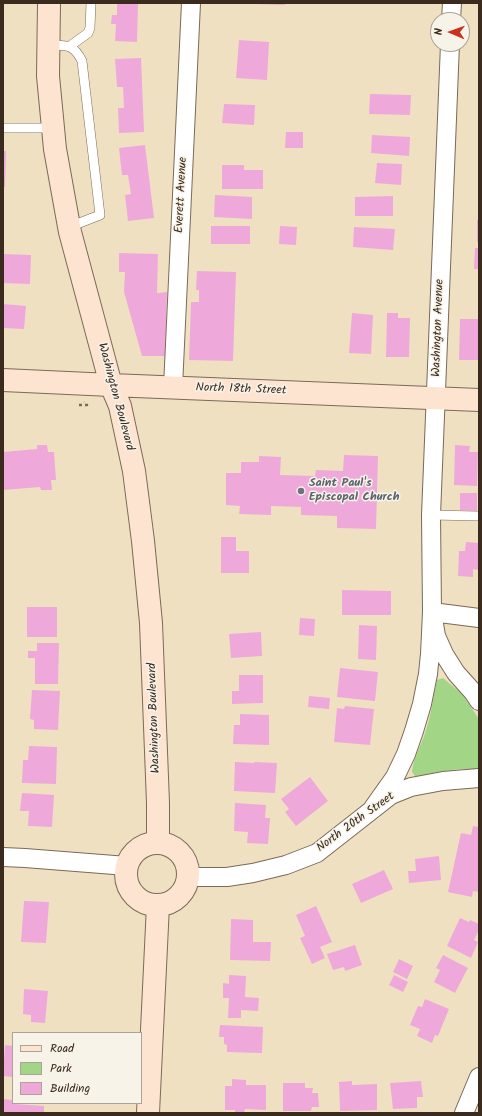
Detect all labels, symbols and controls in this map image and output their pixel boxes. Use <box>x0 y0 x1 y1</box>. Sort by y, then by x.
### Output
north arrow <box>430 12 470 52</box>
text: N <box>430 28 448 35</box>
street label: Everett Avenue <box>173 157 191 233</box>
street label: Washington Avenue <box>430 279 448 377</box>
street label: Washington Boulevard <box>94 342 136 452</box>
street label: North 18th Street <box>195 381 287 399</box>
place label: Saint Paul's Episcopal Church <box>309 477 399 505</box>
marker: Saint Paul's Episcopal Church <box>296 486 306 496</box>
street label: Washington Boulevard <box>146 662 164 774</box>
street label: North 20th Street <box>314 790 398 856</box>
legend <box>12 1032 142 1104</box>
text: Road <box>50 1039 74 1058</box>
text: Park <box>50 1059 72 1078</box>
text: Building <box>50 1079 90 1098</box>

